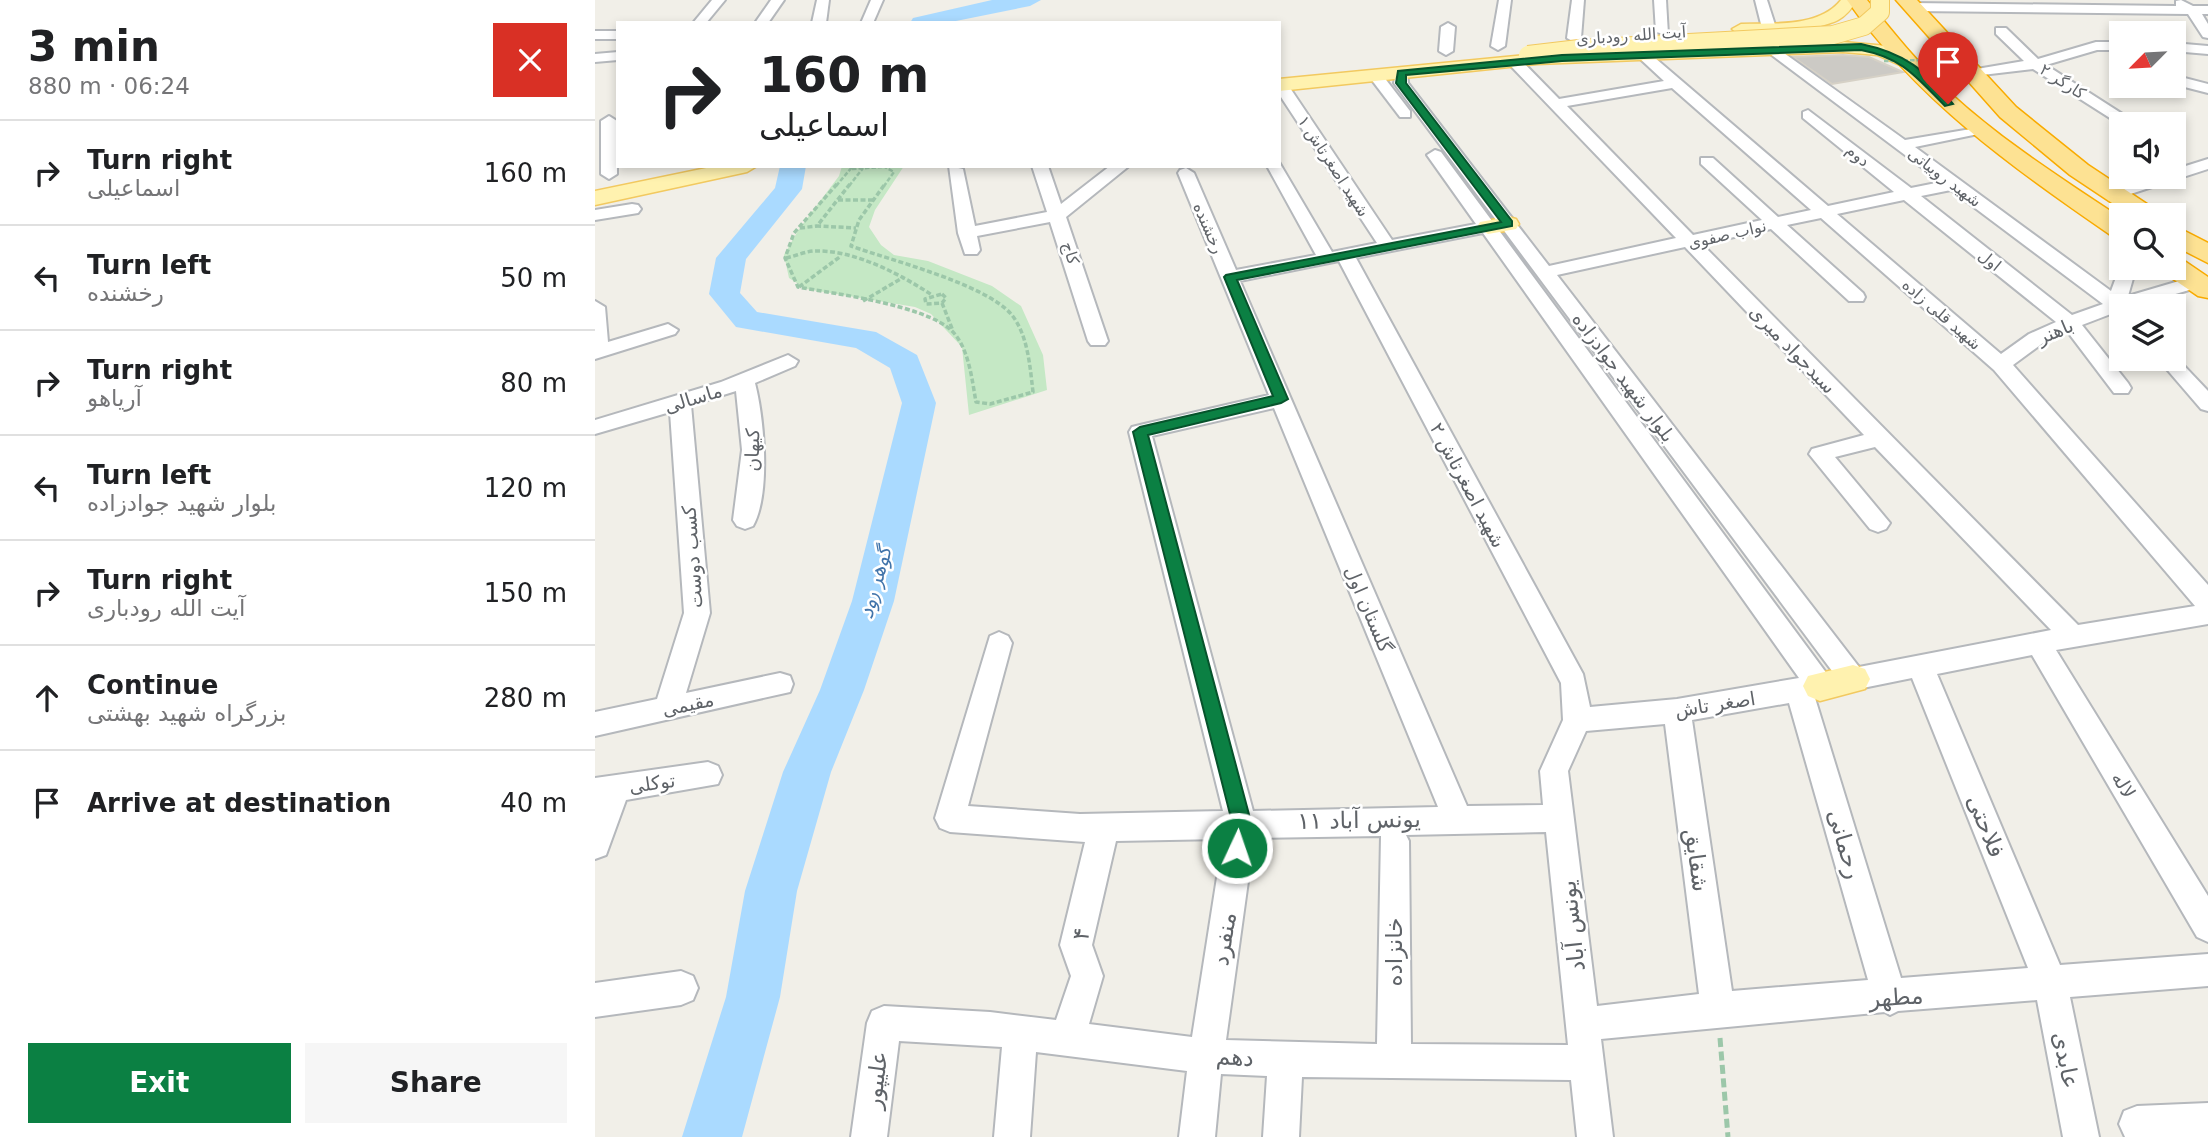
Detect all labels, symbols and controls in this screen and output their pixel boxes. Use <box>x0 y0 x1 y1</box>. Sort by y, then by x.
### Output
north arrow <box>2109 21 2186 98</box>
map controls <box>2109 21 2186 371</box>
text: 3 min <box>28 22 160 71</box>
street label: آیت الله رودباری <box>1575 22 1688 50</box>
button: close <box>493 23 567 97</box>
pin <box>1918 32 1978 104</box>
icon: arrive <box>1929 43 1967 81</box>
text: 160 m <box>759 47 929 104</box>
icon: right <box>644 49 735 140</box>
street label: کارگر ۲ <box>2036 60 2089 104</box>
text: 880 m · 06:24 <box>28 73 190 99</box>
text: اسماعیلی <box>759 106 889 144</box>
street label: شهید اصغرتاش ۱ <box>1293 112 1373 221</box>
button: sound <box>2109 112 2186 189</box>
street label: دوم <box>1841 140 1873 171</box>
street label: شهید روبیاتی <box>1904 144 1985 212</box>
text: Turn right <box>87 145 232 175</box>
icon: right <box>28 154 66 192</box>
text: 160 m <box>484 158 567 188</box>
text: اسماعیلی <box>87 175 180 201</box>
street label: رخشنده <box>1188 200 1228 257</box>
button: search <box>2109 203 2186 280</box>
street label: نواب صفوی <box>1686 216 1768 254</box>
street label: کاج <box>1057 239 1083 268</box>
street label: اول <box>1974 246 2005 276</box>
text: Turn left <box>87 250 211 280</box>
icon: left <box>28 259 66 297</box>
text: 50 m <box>500 263 567 293</box>
street label: شهید قلی زاده <box>1898 275 1985 354</box>
text: رخشنده <box>87 280 164 306</box>
button: layers <box>2109 294 2186 371</box>
street label: سیدجواد میری <box>1745 300 1841 398</box>
street label: بلوار شهید جوادزاده <box>1567 308 1680 447</box>
street label: باهنر <box>2033 314 2077 350</box>
text: Turn right <box>87 355 232 385</box>
icon: right <box>28 364 66 402</box>
text: 80 m <box>500 368 567 398</box>
street label: ماسالی <box>661 379 725 417</box>
text: آریاهو <box>87 385 142 411</box>
street label: شهید اصغرتاش ۲ <box>1425 419 1510 552</box>
street label: کیهان <box>741 427 764 472</box>
text: Turn left <box>87 460 211 490</box>
icon: left <box>28 469 66 507</box>
text: 120 m <box>484 473 567 503</box>
text: بلوار شهید جوادزاده <box>87 490 276 516</box>
street label: کسب دوست <box>677 504 708 609</box>
water label: گوهر رود <box>853 541 898 621</box>
street label: گلستان اول <box>1340 562 1397 657</box>
text: Turn right <box>87 565 232 595</box>
icon: right <box>28 574 66 612</box>
text: 150 m <box>484 578 567 608</box>
text: آیت الله رودباری <box>87 595 245 621</box>
text: Continue <box>87 670 218 700</box>
icon: ahead <box>28 679 66 717</box>
text: 280 m <box>484 683 567 713</box>
street label: اصغر تاش <box>1673 687 1757 722</box>
street label: مقیمی <box>660 688 716 720</box>
text: بزرگراه شهید بهشتی <box>87 700 286 726</box>
street label: لاله <box>2108 768 2140 802</box>
street label: توکلی <box>628 769 677 798</box>
icon: arrive <box>28 784 66 822</box>
text: Arrive at destination <box>87 788 391 818</box>
text: 40 m <box>500 788 567 818</box>
street label: فلاحتی <box>1962 791 2010 861</box>
street label: یونس آباد ۱۱ <box>1297 805 1421 835</box>
street label: رحمانی <box>1822 806 1867 882</box>
position arrow <box>1200 811 1274 885</box>
street label: شقایق <box>1679 827 1714 893</box>
street label: یونس آباد <box>1553 879 1591 973</box>
street label: منفرد <box>1207 910 1242 968</box>
street label: خانزاده <box>1381 918 1408 987</box>
street label: ۴ <box>1067 926 1095 942</box>
street label: مطهر <box>1867 982 1924 1013</box>
street label: عابدی <box>2048 1029 2084 1091</box>
button: Exit <box>28 1043 291 1123</box>
button: Share <box>305 1043 567 1123</box>
street label: دهم <box>1215 1043 1255 1072</box>
street label: علیپور <box>859 1050 893 1112</box>

